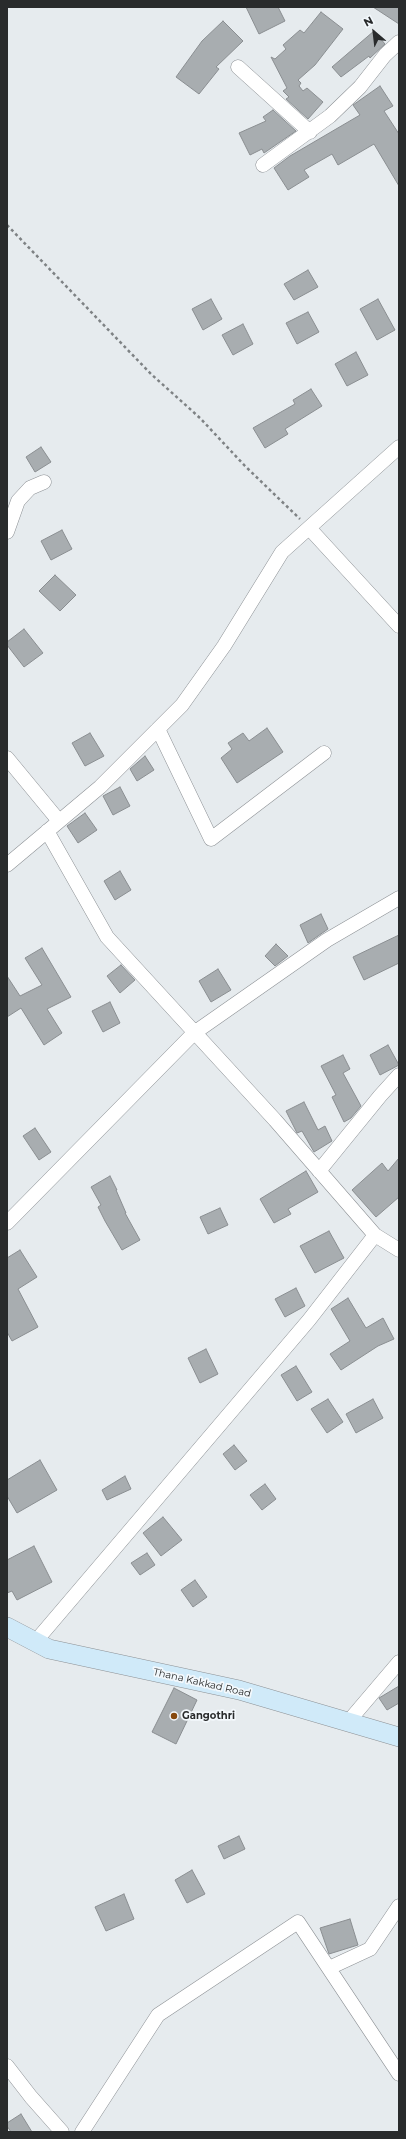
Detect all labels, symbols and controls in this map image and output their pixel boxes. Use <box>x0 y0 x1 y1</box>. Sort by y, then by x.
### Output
north arrow <box>354 12 394 52</box>
text: N <box>361 13 376 30</box>
street label: Thana Kakkad Road <box>152 1666 252 1700</box>
place label: Gangothri <box>182 1710 235 1722</box>
marker: Gangothri <box>169 1711 179 1721</box>

